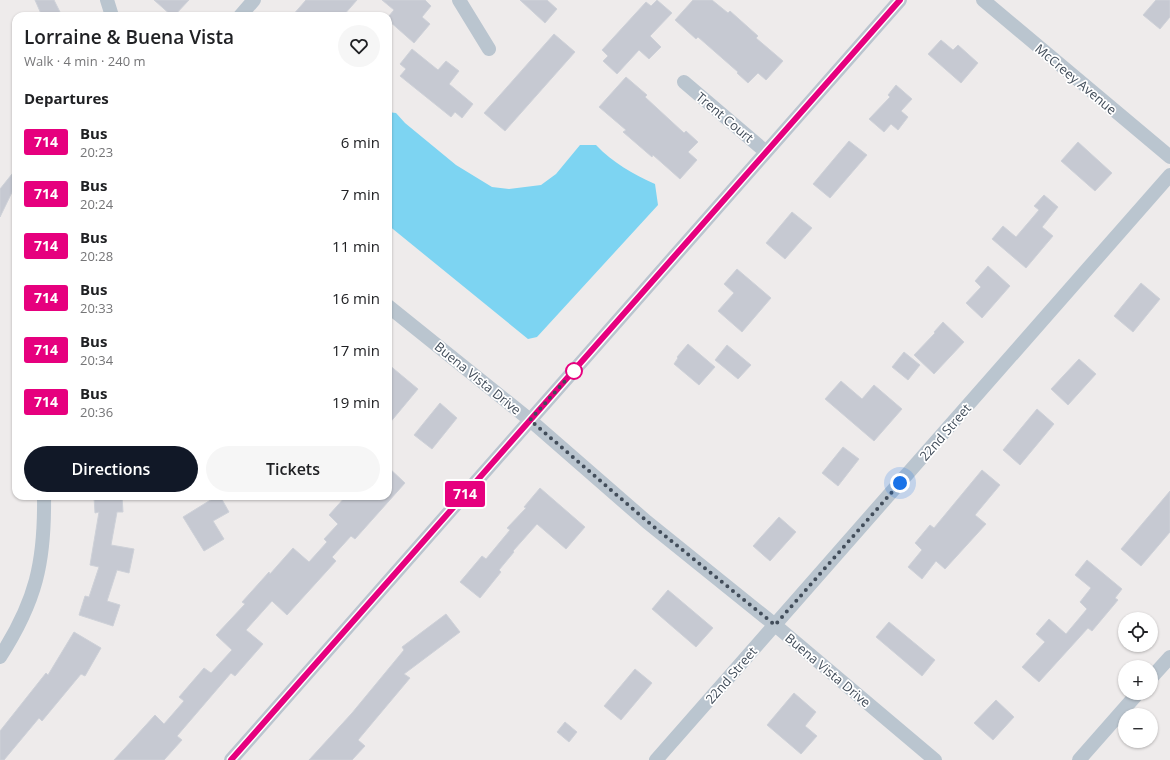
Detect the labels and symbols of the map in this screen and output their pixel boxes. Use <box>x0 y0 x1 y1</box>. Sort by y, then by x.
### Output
street label: McCreey Avenue <box>1031 40 1121 118</box>
street label: Trent Court <box>693 88 758 147</box>
street label: Buena Vista Drive <box>431 337 525 419</box>
unlabelled marker <box>565 362 583 380</box>
street label: 22nd Street <box>915 399 975 465</box>
your location <box>890 473 910 493</box>
line badge: 714 <box>442 481 488 507</box>
street label: Buena Vista Drive <box>781 629 875 711</box>
street label: 22nd Street <box>701 642 761 708</box>

